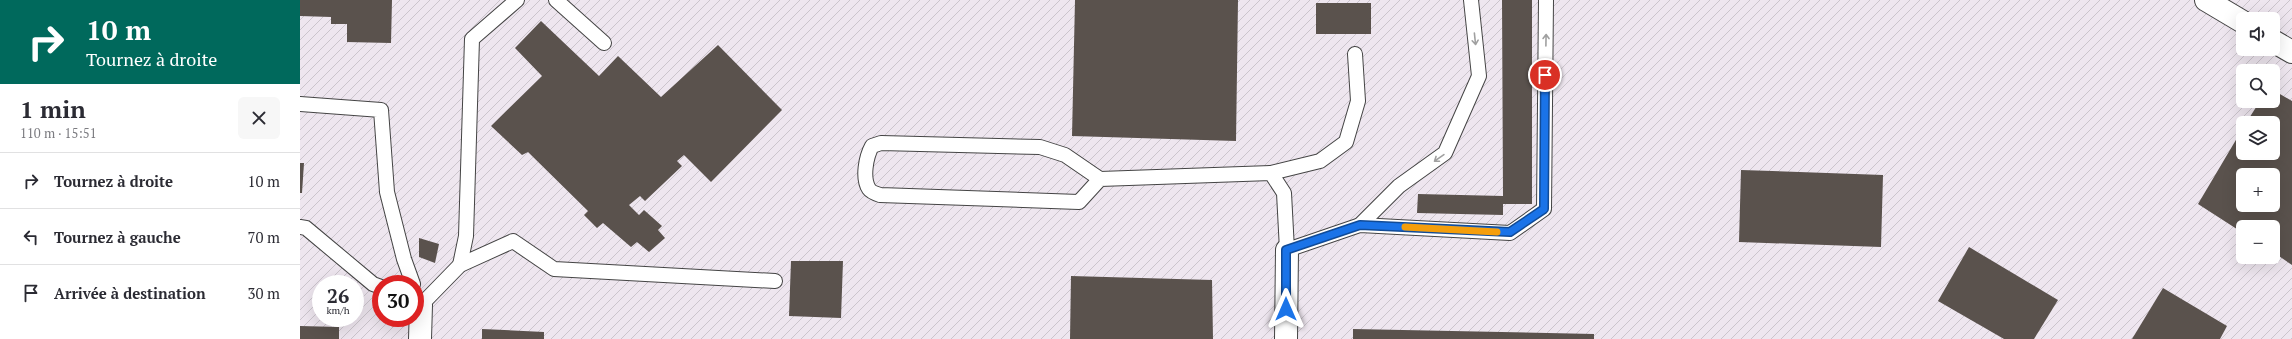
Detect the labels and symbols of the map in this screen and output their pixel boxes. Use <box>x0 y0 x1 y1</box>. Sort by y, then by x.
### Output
one-way arrow <box>1471 32 1479 45</box>
one-way arrow <box>1542 34 1549 47</box>
pin <box>1528 58 1562 92</box>
one-way arrow <box>1433 154 1444 162</box>
speed limit sign: 30 <box>372 275 424 327</box>
position arrow <box>1265 288 1307 330</box>

